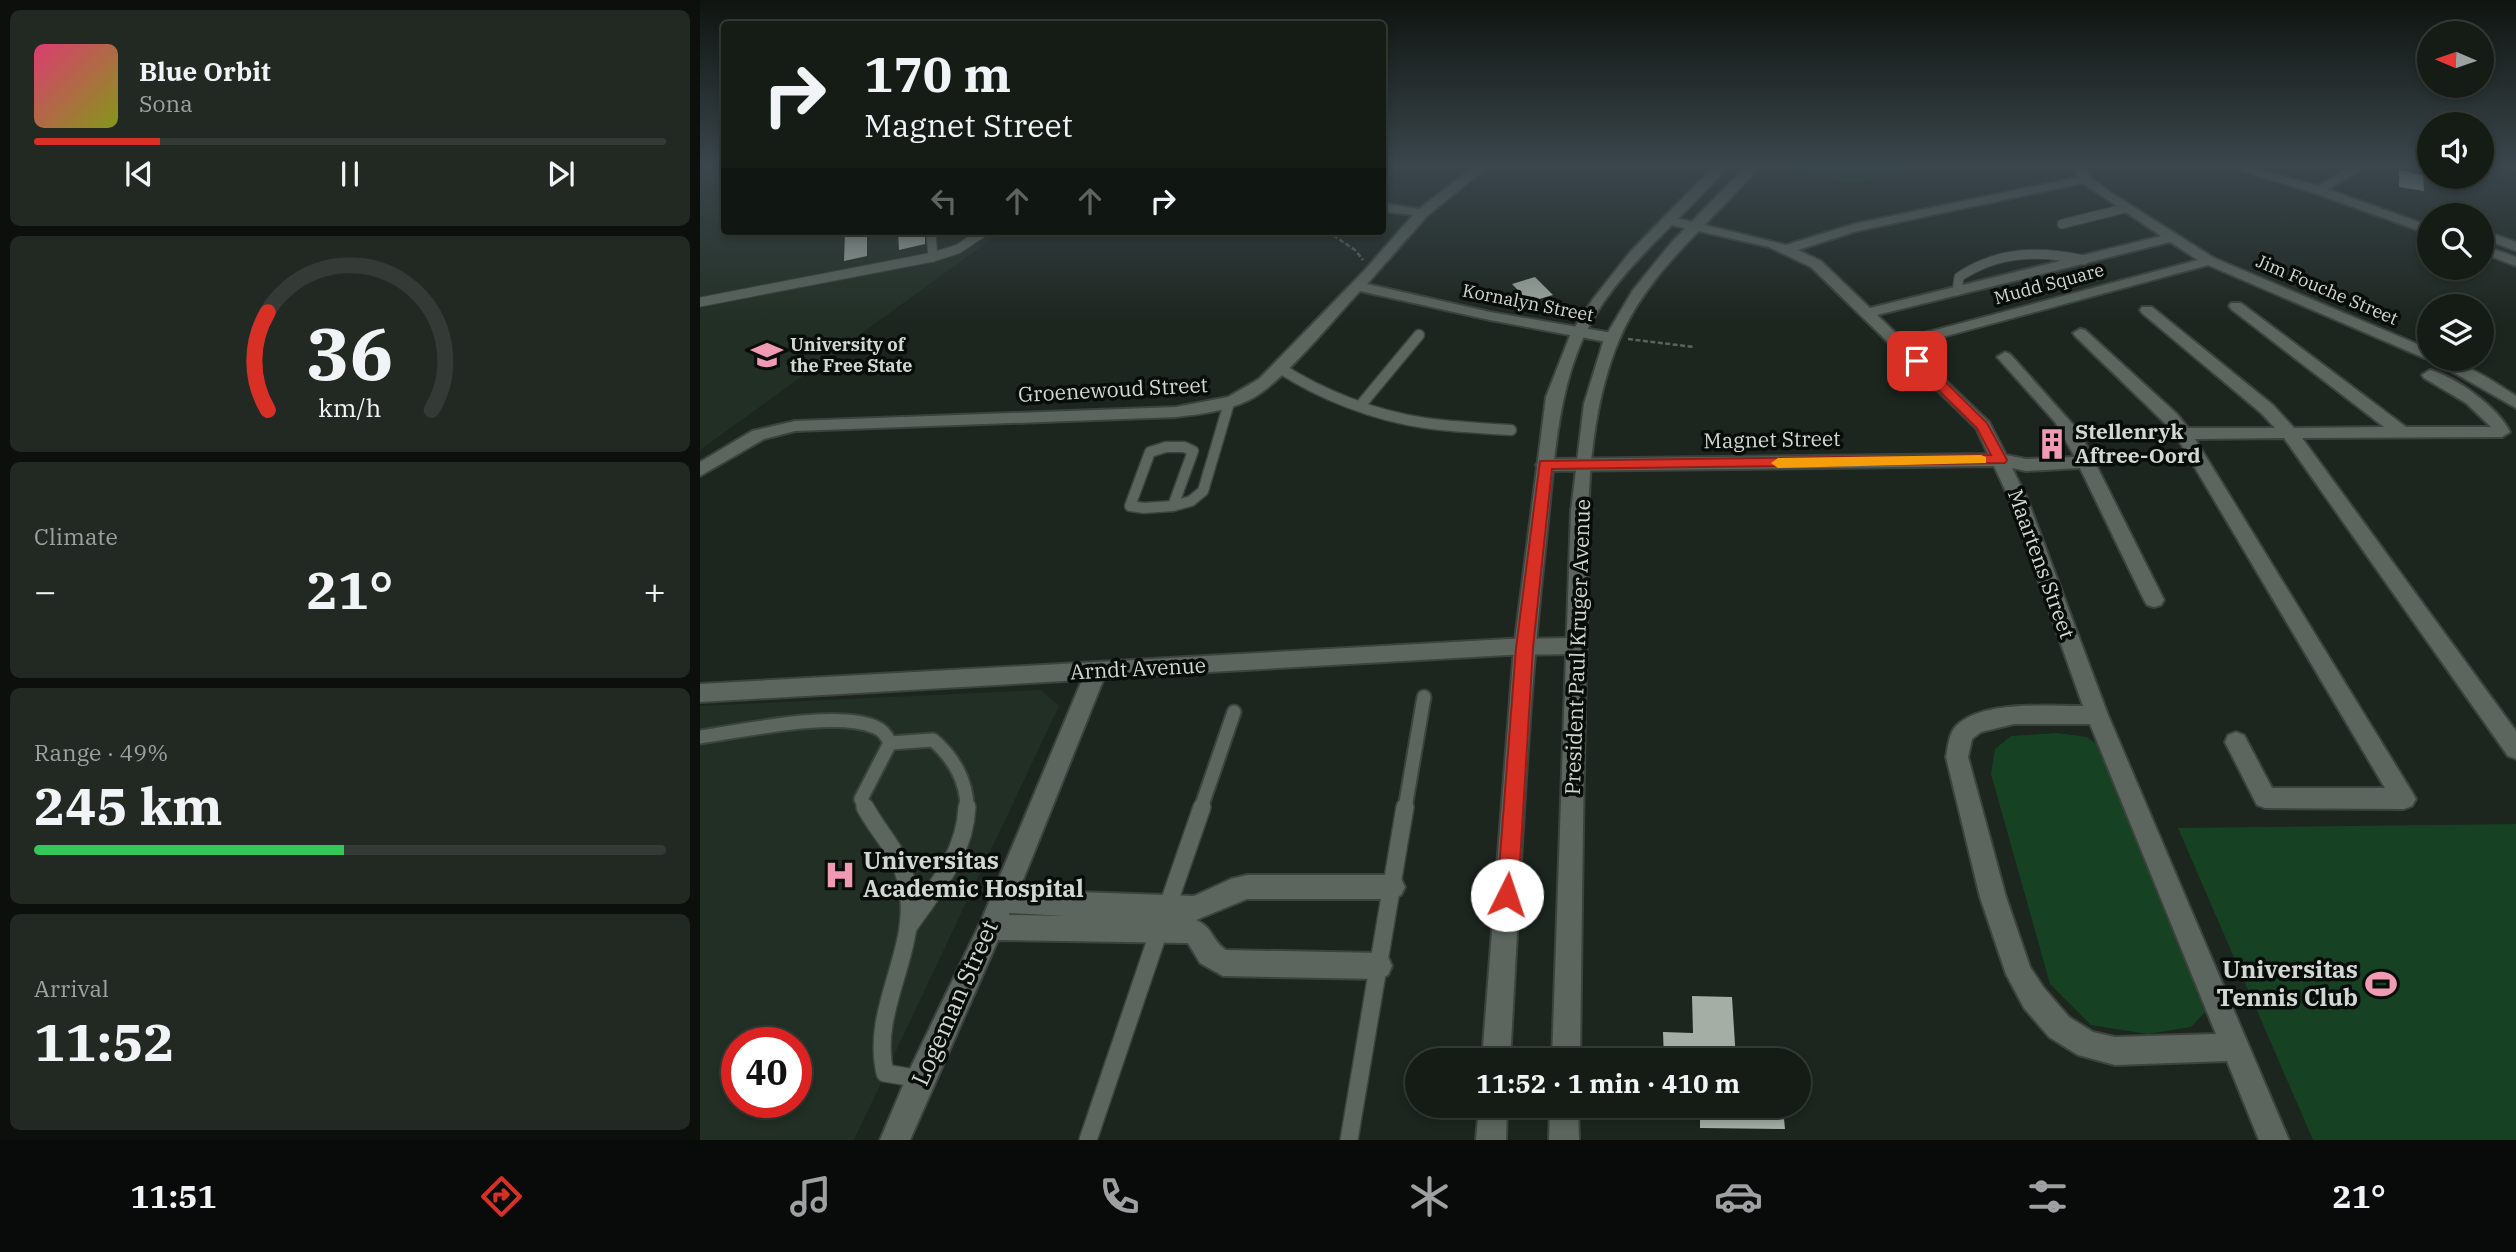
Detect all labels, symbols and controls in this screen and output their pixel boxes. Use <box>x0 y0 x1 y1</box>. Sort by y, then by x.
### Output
north arrow <box>2417 21 2494 98</box>
map controls <box>2417 21 2494 371</box>
text: 170 m <box>864 42 1011 105</box>
icon: right <box>749 49 840 140</box>
text: Blue Orbit <box>139 54 271 88</box>
text: Sona <box>139 88 193 118</box>
text: Magnet Street <box>864 104 1073 146</box>
button: sound <box>2417 112 2494 189</box>
icon: previous <box>120 155 158 193</box>
icon: pause <box>331 155 369 193</box>
icon: next <box>542 155 580 193</box>
icon: left <box>925 182 963 220</box>
icon: ahead <box>998 182 1036 220</box>
icon: ahead <box>1071 182 1109 220</box>
icon: right <box>1144 182 1182 220</box>
button: search <box>2417 203 2494 280</box>
street label: Jim Fouche Street <box>2253 249 2402 330</box>
street label: Mudd Square <box>1991 258 2106 309</box>
street label: Kornalyn Street <box>1461 279 1596 326</box>
button: layers <box>2417 294 2494 371</box>
text: 36 <box>306 305 394 400</box>
pin <box>1887 331 1947 391</box>
place label: University of the Free State <box>790 333 913 377</box>
school or university icon: University of the Free State <box>750 338 784 372</box>
icon: arrive <box>1898 342 1936 380</box>
street label: Groenewoud Street <box>1017 370 1209 408</box>
text: km/h <box>318 391 382 424</box>
place label: Stellenryk Aftree-Oord <box>2075 417 2201 469</box>
street label: Magnet Street <box>1703 424 1841 454</box>
building icon: Stellenryk Aftree-Oord <box>2035 427 2069 461</box>
street label: Maartens Street <box>2002 485 2082 642</box>
street label: President Paul Kruger Avenue <box>1558 498 1596 796</box>
text: Climate <box>34 521 118 551</box>
text: 21° <box>307 556 393 623</box>
text: − <box>34 566 57 615</box>
text: + <box>643 566 666 615</box>
street label: Arndt Avenue <box>1069 650 1207 686</box>
text: Range · 49% <box>34 737 168 767</box>
text: 245 km <box>34 772 223 839</box>
place label: Universitas Academic Hospital <box>863 844 1084 904</box>
hospital icon: Universitas Academic Hospital <box>823 858 857 892</box>
position arrow <box>1470 858 1544 932</box>
street label: Logeman Street <box>903 915 1005 1090</box>
place label: Universitas Tennis Club <box>2217 953 2358 1013</box>
sports icon: Universitas Tennis Club <box>2364 967 2398 1001</box>
text: Arrival <box>34 973 109 1003</box>
text: 11:52 <box>34 1008 175 1075</box>
speed limit sign: 40 <box>721 1027 812 1118</box>
text: 11:52 · 1 min · 410 m <box>1476 1066 1740 1100</box>
icon: directions <box>477 1172 526 1221</box>
icon: music <box>786 1172 835 1221</box>
icon: phone <box>1095 1172 1144 1221</box>
icon: climate <box>1405 1172 1454 1221</box>
icon: car <box>1714 1172 1763 1221</box>
icon: filters <box>2023 1172 2072 1221</box>
text: 11:51 <box>130 1175 217 1217</box>
text: 21° <box>2332 1175 2386 1217</box>

